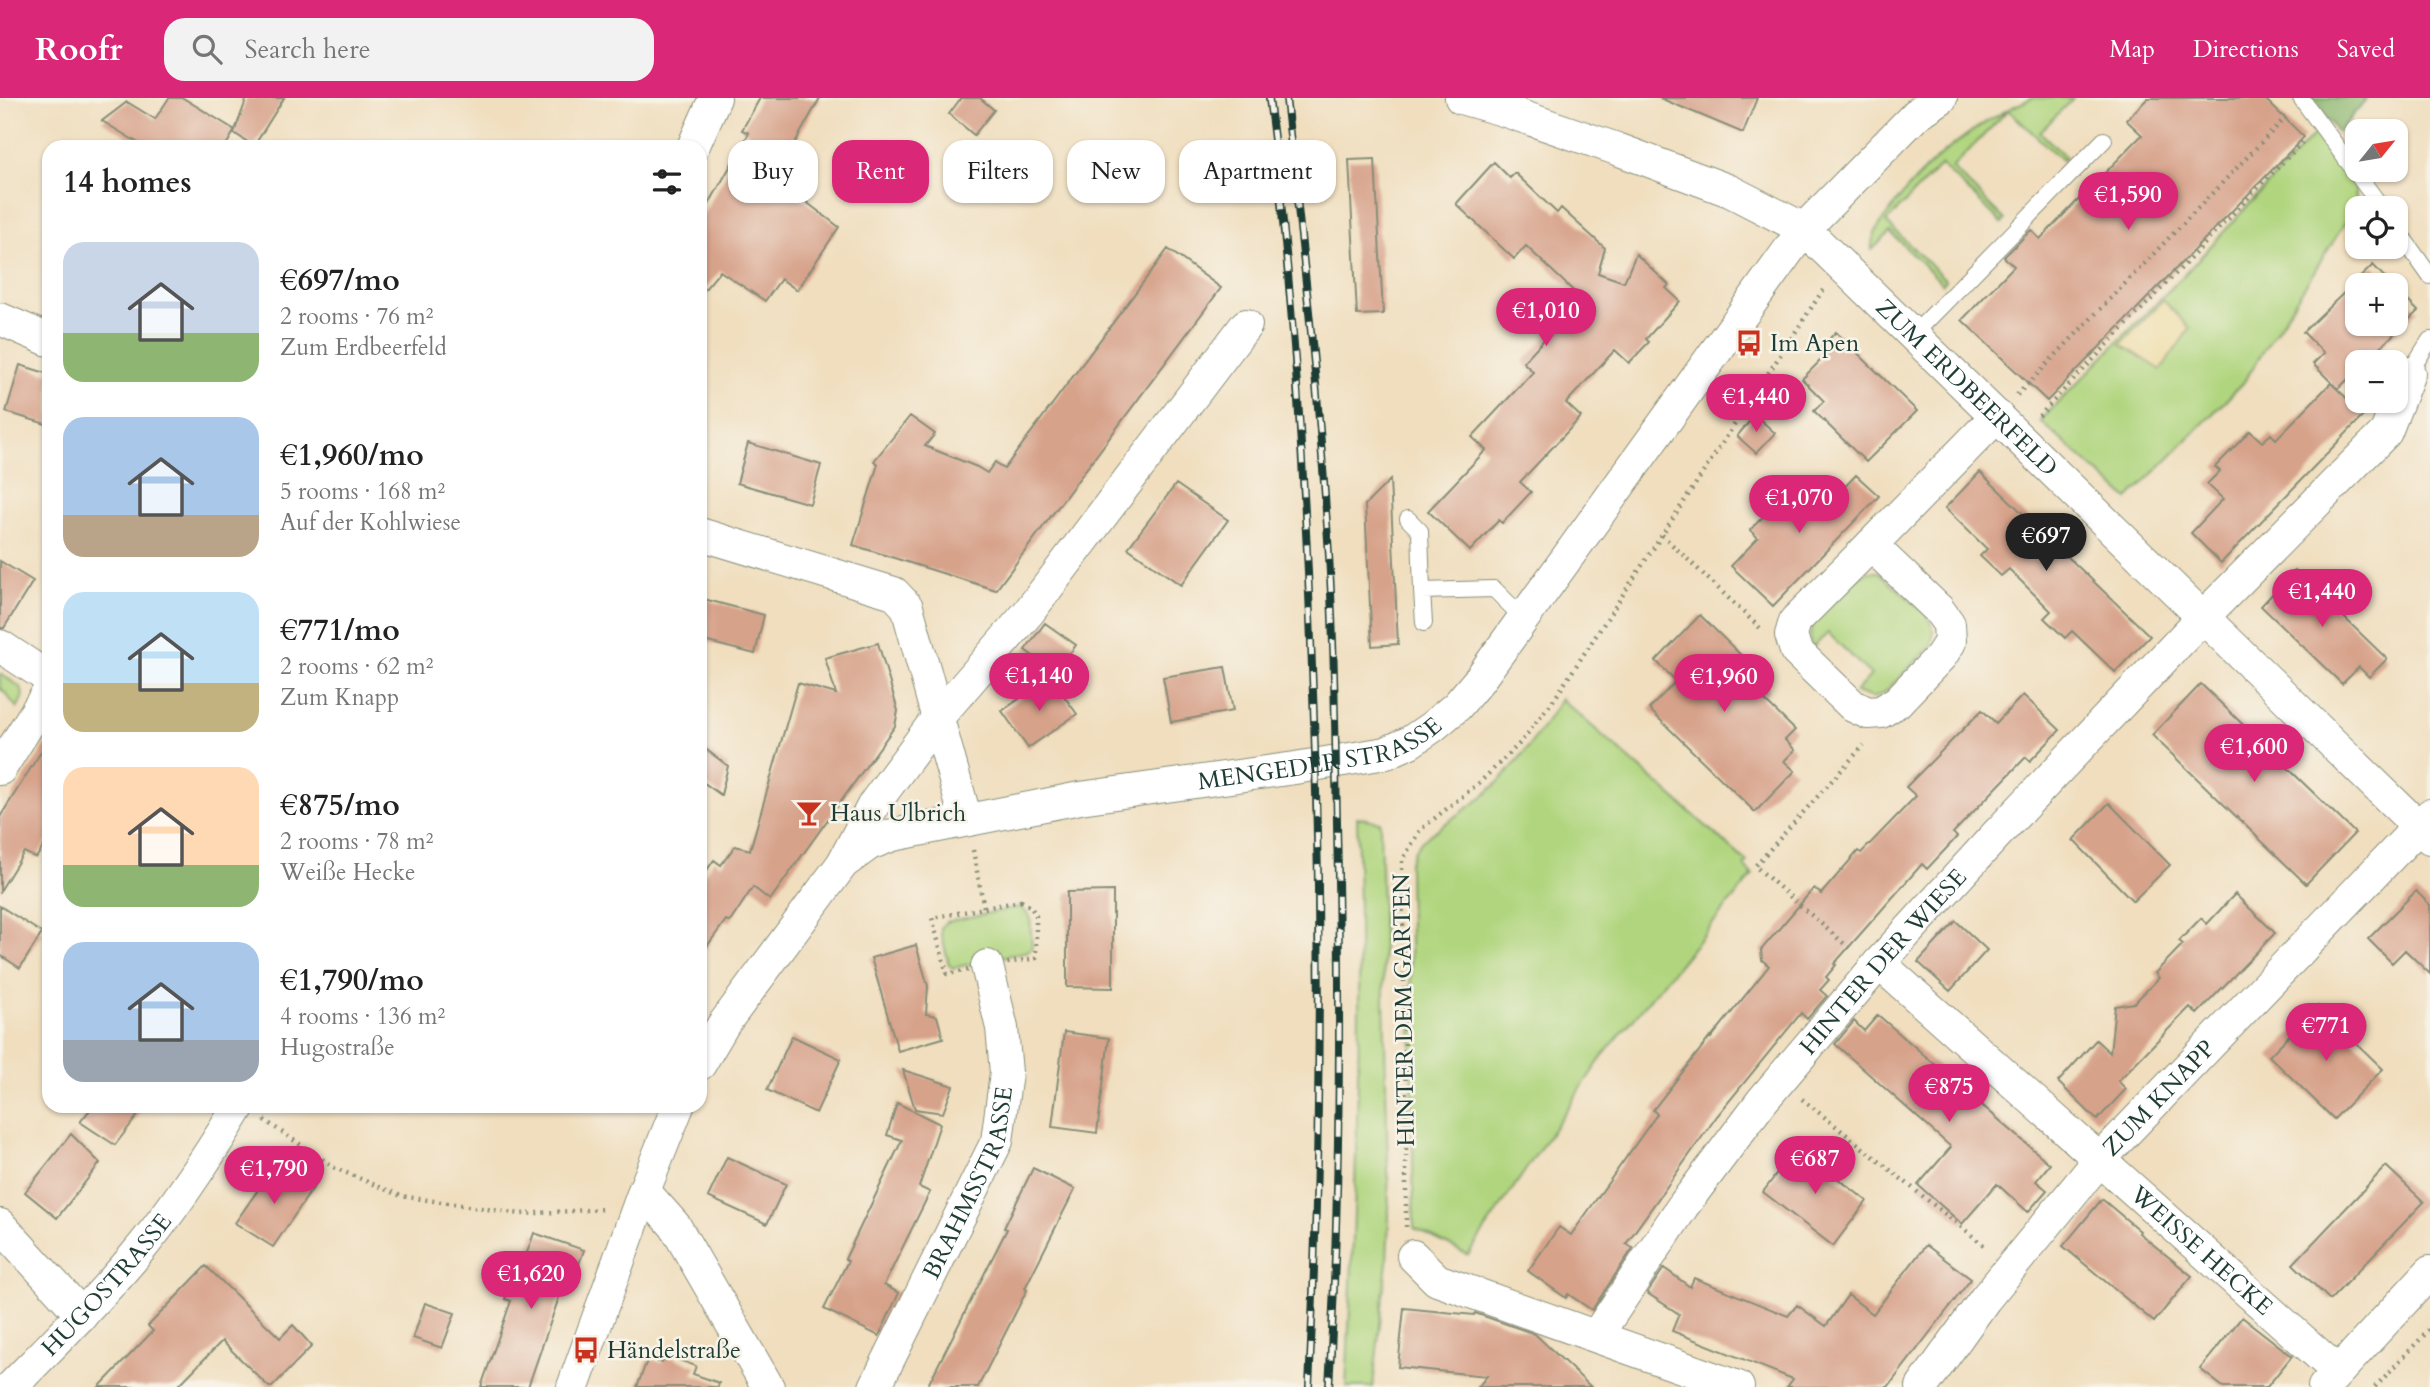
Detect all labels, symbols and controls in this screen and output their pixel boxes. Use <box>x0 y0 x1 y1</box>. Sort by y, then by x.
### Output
search box <box>164 18 654 81</box>
text: Roofr <box>35 27 122 72</box>
icon: search <box>188 30 226 68</box>
text: Search here <box>244 32 370 67</box>
text: Map <box>2109 33 2155 66</box>
text: Directions <box>2193 33 2299 66</box>
text: Saved <box>2337 33 2395 66</box>
north arrow <box>2345 119 2408 182</box>
map controls <box>2345 119 2408 413</box>
chip: Buy <box>728 140 818 203</box>
chip: Rent <box>832 140 929 203</box>
chip: Filters <box>943 140 1053 203</box>
chip: New <box>1067 140 1165 203</box>
chip: Apartment <box>1179 140 1336 203</box>
text: 14 homes <box>63 162 192 203</box>
icon: filters <box>648 163 686 201</box>
pin: €1,590 <box>2071 172 2185 232</box>
text: €1,590 <box>2094 179 2162 210</box>
button: locate <box>2345 196 2408 259</box>
text: €697/mo <box>280 260 400 301</box>
icon: home <box>119 270 203 354</box>
button: + <box>2345 273 2408 336</box>
pin: €1,010 <box>1489 288 1603 348</box>
street label: ZUM ERDBEERFELD <box>1869 291 2065 483</box>
text: €1,010 <box>1512 295 1580 326</box>
text: 2 rooms · 76 m² <box>280 301 433 332</box>
place label: Im Apen <box>1770 327 1860 360</box>
bus stop icon: Im Apen <box>1734 328 1764 358</box>
text: Zum Erdbeerfeld <box>280 332 447 363</box>
button: − <box>2345 350 2408 413</box>
pin: €1,440 <box>1699 374 1813 434</box>
text: €1,440 <box>1722 381 1790 412</box>
text: €1,960/mo <box>280 435 424 476</box>
icon: home <box>119 445 203 529</box>
text: 5 rooms · 168 m² <box>280 476 445 507</box>
pin: €1,070 <box>1742 476 1856 535</box>
text: €1,070 <box>1765 482 1833 513</box>
text: Auf der Kohlwiese <box>280 507 461 538</box>
pin: €697 <box>2005 514 2087 573</box>
text: €697 <box>2021 520 2071 551</box>
pin: €1,440 <box>2265 570 2379 629</box>
text: €1,440 <box>2288 576 2356 607</box>
text: €771/mo <box>280 610 400 651</box>
icon: home <box>119 620 203 704</box>
text: 2 rooms · 62 m² <box>280 651 433 682</box>
pin: €1,140 <box>982 654 1096 713</box>
pin: €1,960 <box>1667 654 1781 714</box>
text: €1,140 <box>1005 660 1073 691</box>
text: €1,960 <box>1690 661 1758 692</box>
text: Zum Knapp <box>280 682 399 713</box>
street label: MENGEDER STRASSE <box>1196 709 1449 798</box>
pin: €1,600 <box>2197 724 2311 784</box>
text: €1,600 <box>2220 731 2288 762</box>
text: €875/mo <box>280 785 400 826</box>
icon: home <box>119 795 203 879</box>
place label: Haus Ulbrich <box>830 797 966 830</box>
bar icon: Haus Ulbrich <box>794 798 824 828</box>
text: 2 rooms · 78 m² <box>280 826 433 857</box>
text: Weiße Hecke <box>280 857 416 888</box>
street label: HINTER DER WIESE <box>1792 861 1974 1062</box>
street label: HINTER DEM GARTEN <box>1385 873 1423 1147</box>
text: €1,790/mo <box>280 960 424 1001</box>
icon: home <box>119 970 203 1054</box>
text: 4 rooms · 136 m² <box>280 1001 445 1032</box>
pin: €771 <box>2285 1004 2367 1063</box>
text: €771 <box>2301 1010 2351 1041</box>
text: Hugostraße <box>280 1032 395 1063</box>
street label: ZUM KNAPP <box>2095 1033 2222 1163</box>
pin: €875 <box>1908 1065 1990 1124</box>
text: €875 <box>1924 1071 1974 1102</box>
street label: BRAHMSSTRASSE <box>915 1084 1021 1285</box>
pin: €687 <box>1774 1136 1856 1196</box>
text: €687 <box>1790 1143 1840 1174</box>
pin: €1,790 <box>217 1146 331 1206</box>
text: €1,790 <box>240 1153 308 1184</box>
street label: WEISSE HECKE <box>2122 1177 2280 1323</box>
street label: HUGOSTRASSE <box>34 1206 179 1363</box>
pin: €1,620 <box>474 1252 588 1311</box>
text: €1,620 <box>497 1258 565 1289</box>
place label: Händelstraße <box>607 1334 741 1367</box>
bus stop icon: Händelstraße <box>571 1335 601 1365</box>

